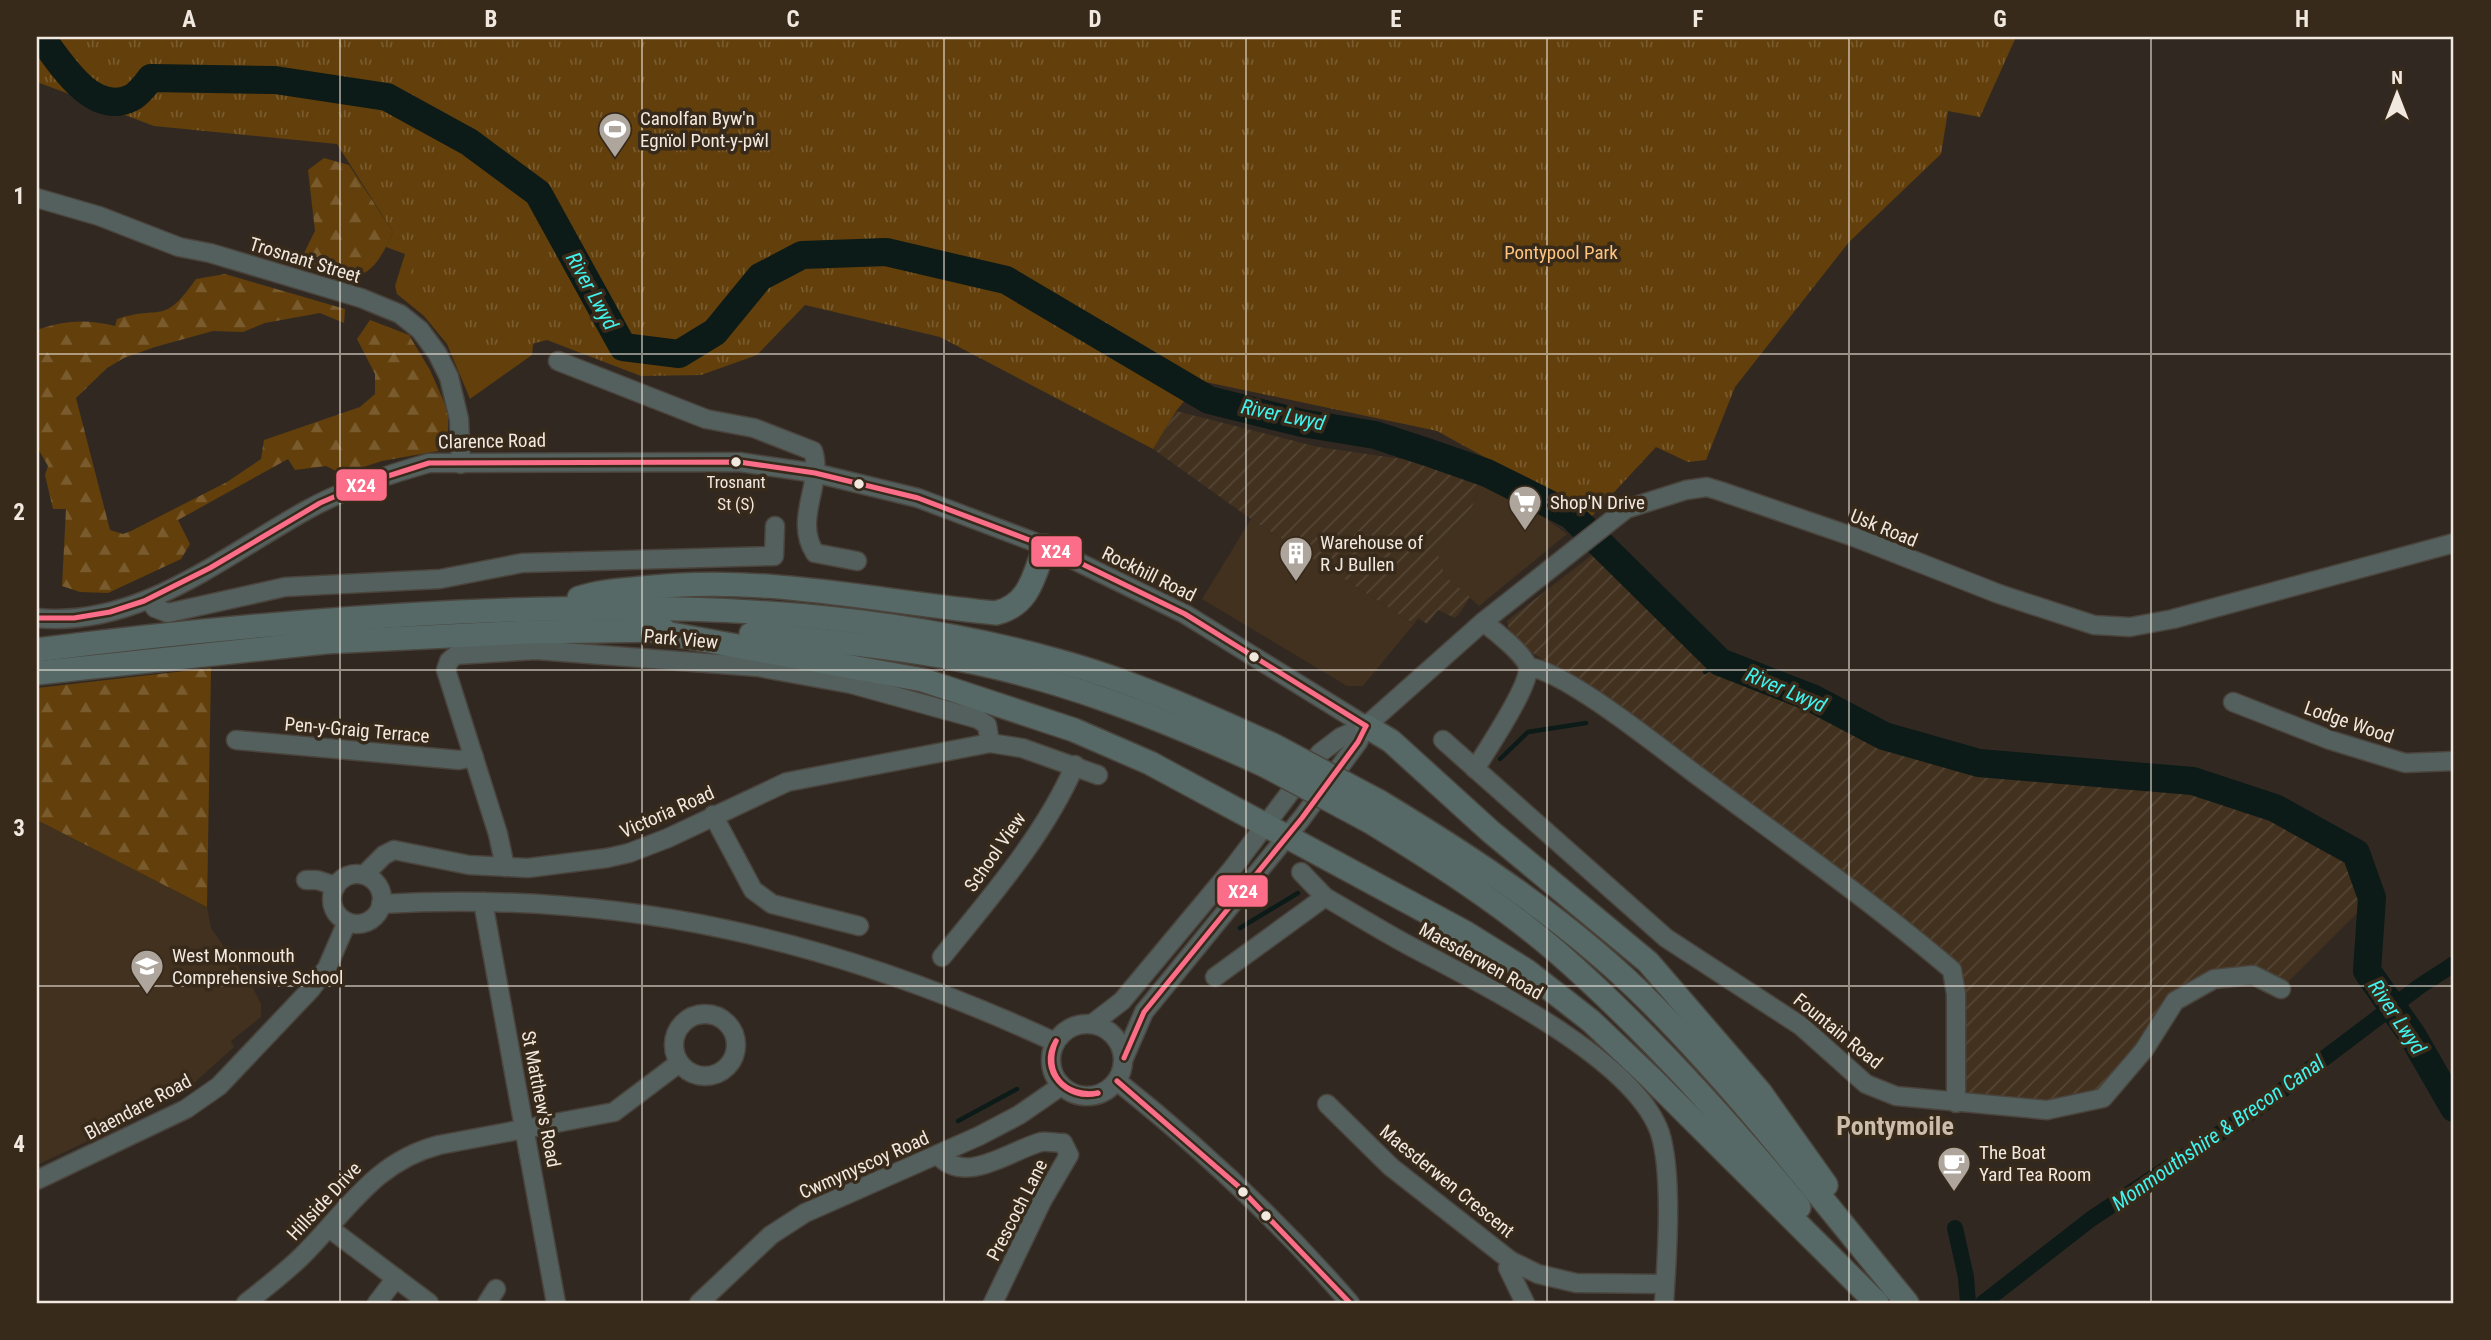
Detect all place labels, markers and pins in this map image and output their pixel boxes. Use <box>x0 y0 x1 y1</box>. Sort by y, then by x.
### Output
place label: Canolfan Byw'n Egnïol Pont-y-pŵl <box>640 107 769 152</box>
sports icon: Canolfan Byw'n Egnïol Pont-y-pŵl <box>596 110 634 159</box>
marker: Trosnant St (S) <box>729 455 743 469</box>
place label: Trosnant St (S) <box>706 472 766 514</box>
unlabelled marker <box>852 477 866 491</box>
supermarket icon: Shop'N Drive <box>1506 483 1544 532</box>
place label: Shop'N Drive <box>1550 491 1645 514</box>
place label: Warehouse of R J Bullen <box>1320 531 1423 576</box>
building icon: Warehouse of R J Bullen <box>1277 534 1315 583</box>
unlabelled marker <box>1247 650 1261 664</box>
place label: West Monmouth Comprehensive School <box>172 944 343 989</box>
school or university icon: West Monmouth Comprehensive School <box>128 947 166 996</box>
place label: The Boat Yard Tea Room <box>1979 1141 2091 1186</box>
cafe icon: The Boat Yard Tea Room <box>1935 1144 1973 1193</box>
unlabelled marker <box>1236 1185 1250 1199</box>
unlabelled marker <box>1259 1209 1273 1223</box>

